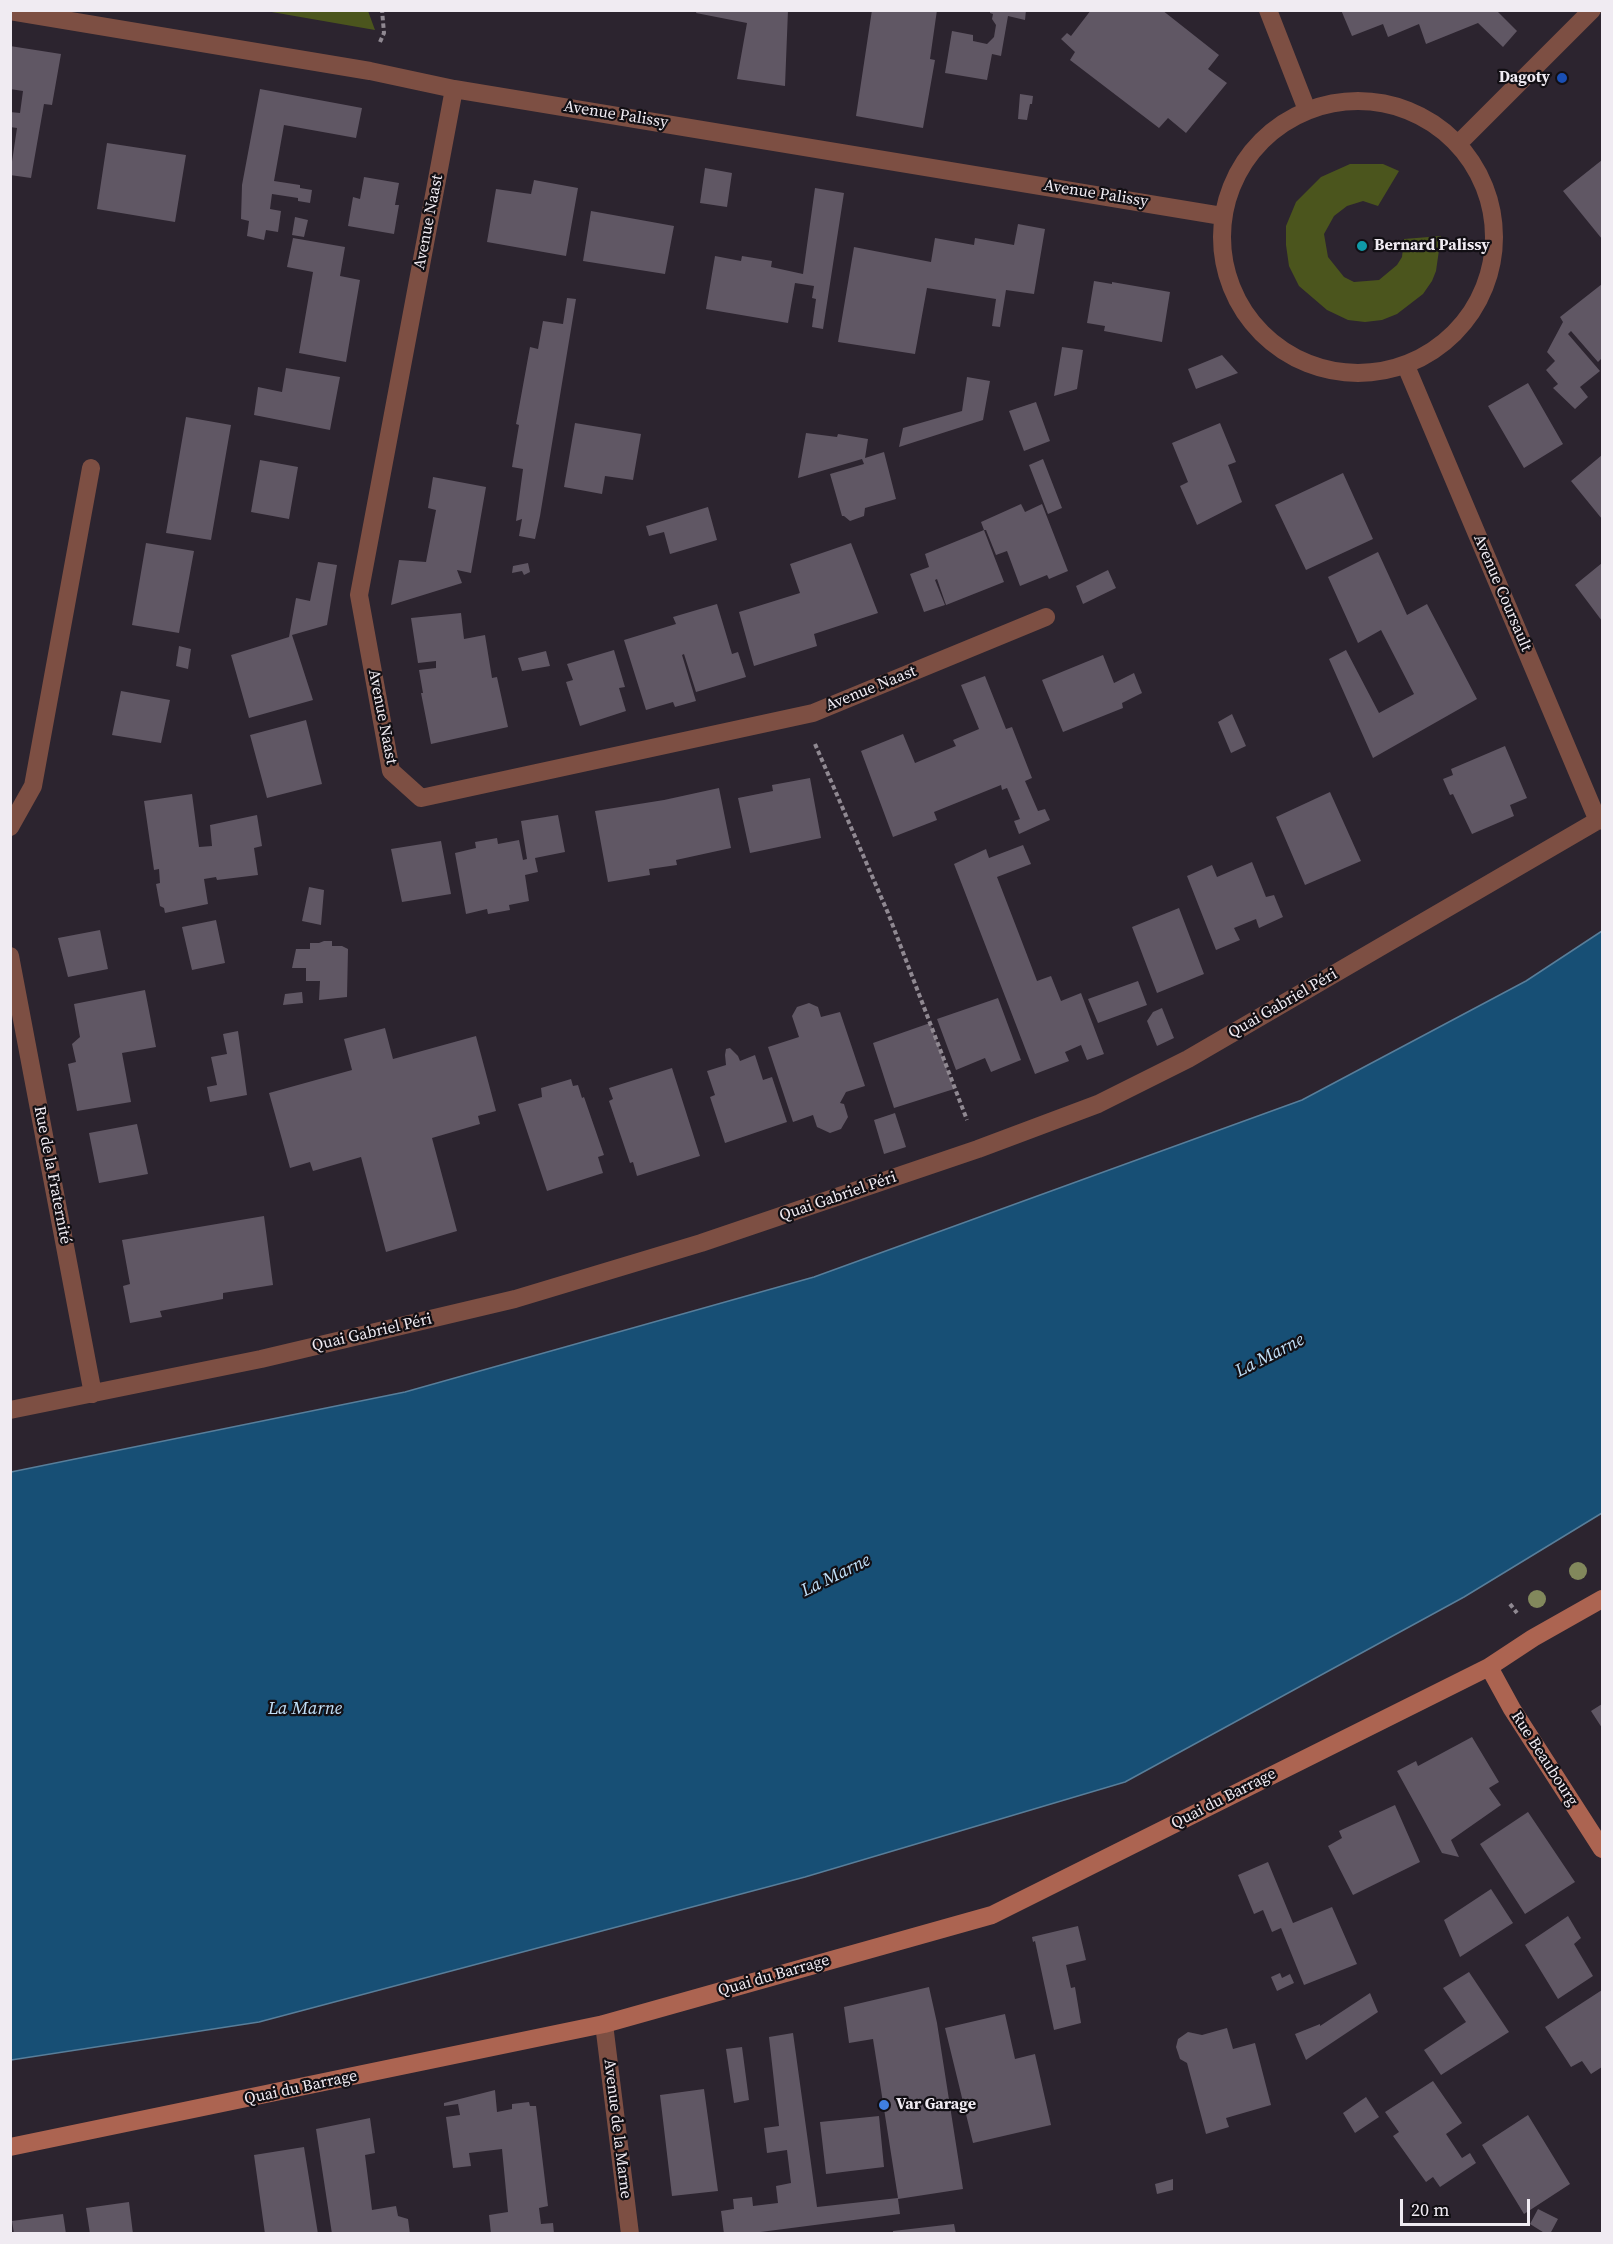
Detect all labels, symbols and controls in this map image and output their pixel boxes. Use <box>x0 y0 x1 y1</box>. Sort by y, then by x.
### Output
place label: Dagoty <box>1499 68 1550 88</box>
marker: Dagoty <box>1555 71 1569 85</box>
street label: Avenue Palissy <box>562 97 670 133</box>
street label: Avenue Naast <box>410 173 448 271</box>
street label: Avenue Palissy <box>1042 176 1150 212</box>
place label: Bernard Palissy <box>1374 236 1490 256</box>
marker: Bernard Palissy <box>1355 239 1369 253</box>
street label: Avenue Coursault <box>1469 532 1535 654</box>
street label: Avenue Naast <box>823 662 919 716</box>
street label: Avenue Naast <box>363 668 401 766</box>
street label: Quai Gabriel Péri <box>1225 965 1341 1043</box>
street label: Rue de la Fraternité <box>29 1104 75 1246</box>
street label: Quai Gabriel Péri <box>777 1168 899 1226</box>
street label: Quai Gabriel Péri <box>310 1310 434 1356</box>
water label: La Marne <box>1232 1330 1308 1382</box>
water label: La Marne <box>798 1550 874 1602</box>
water label: La Marne <box>268 1698 342 1720</box>
street label: Rue Beaubourg <box>1506 1708 1582 1810</box>
street label: Quai du Barrage <box>1168 1764 1280 1834</box>
street label: Quai du Barrage <box>716 1951 832 2001</box>
street label: Avenue de la Marne <box>599 2058 635 2200</box>
street label: Quai du Barrage <box>243 2067 359 2109</box>
place label: Var Garage <box>896 2095 976 2115</box>
marker: Var Garage <box>877 2098 891 2112</box>
scale bar <box>1403 2187 1534 2225</box>
text: 20 m <box>1411 2197 1449 2222</box>

